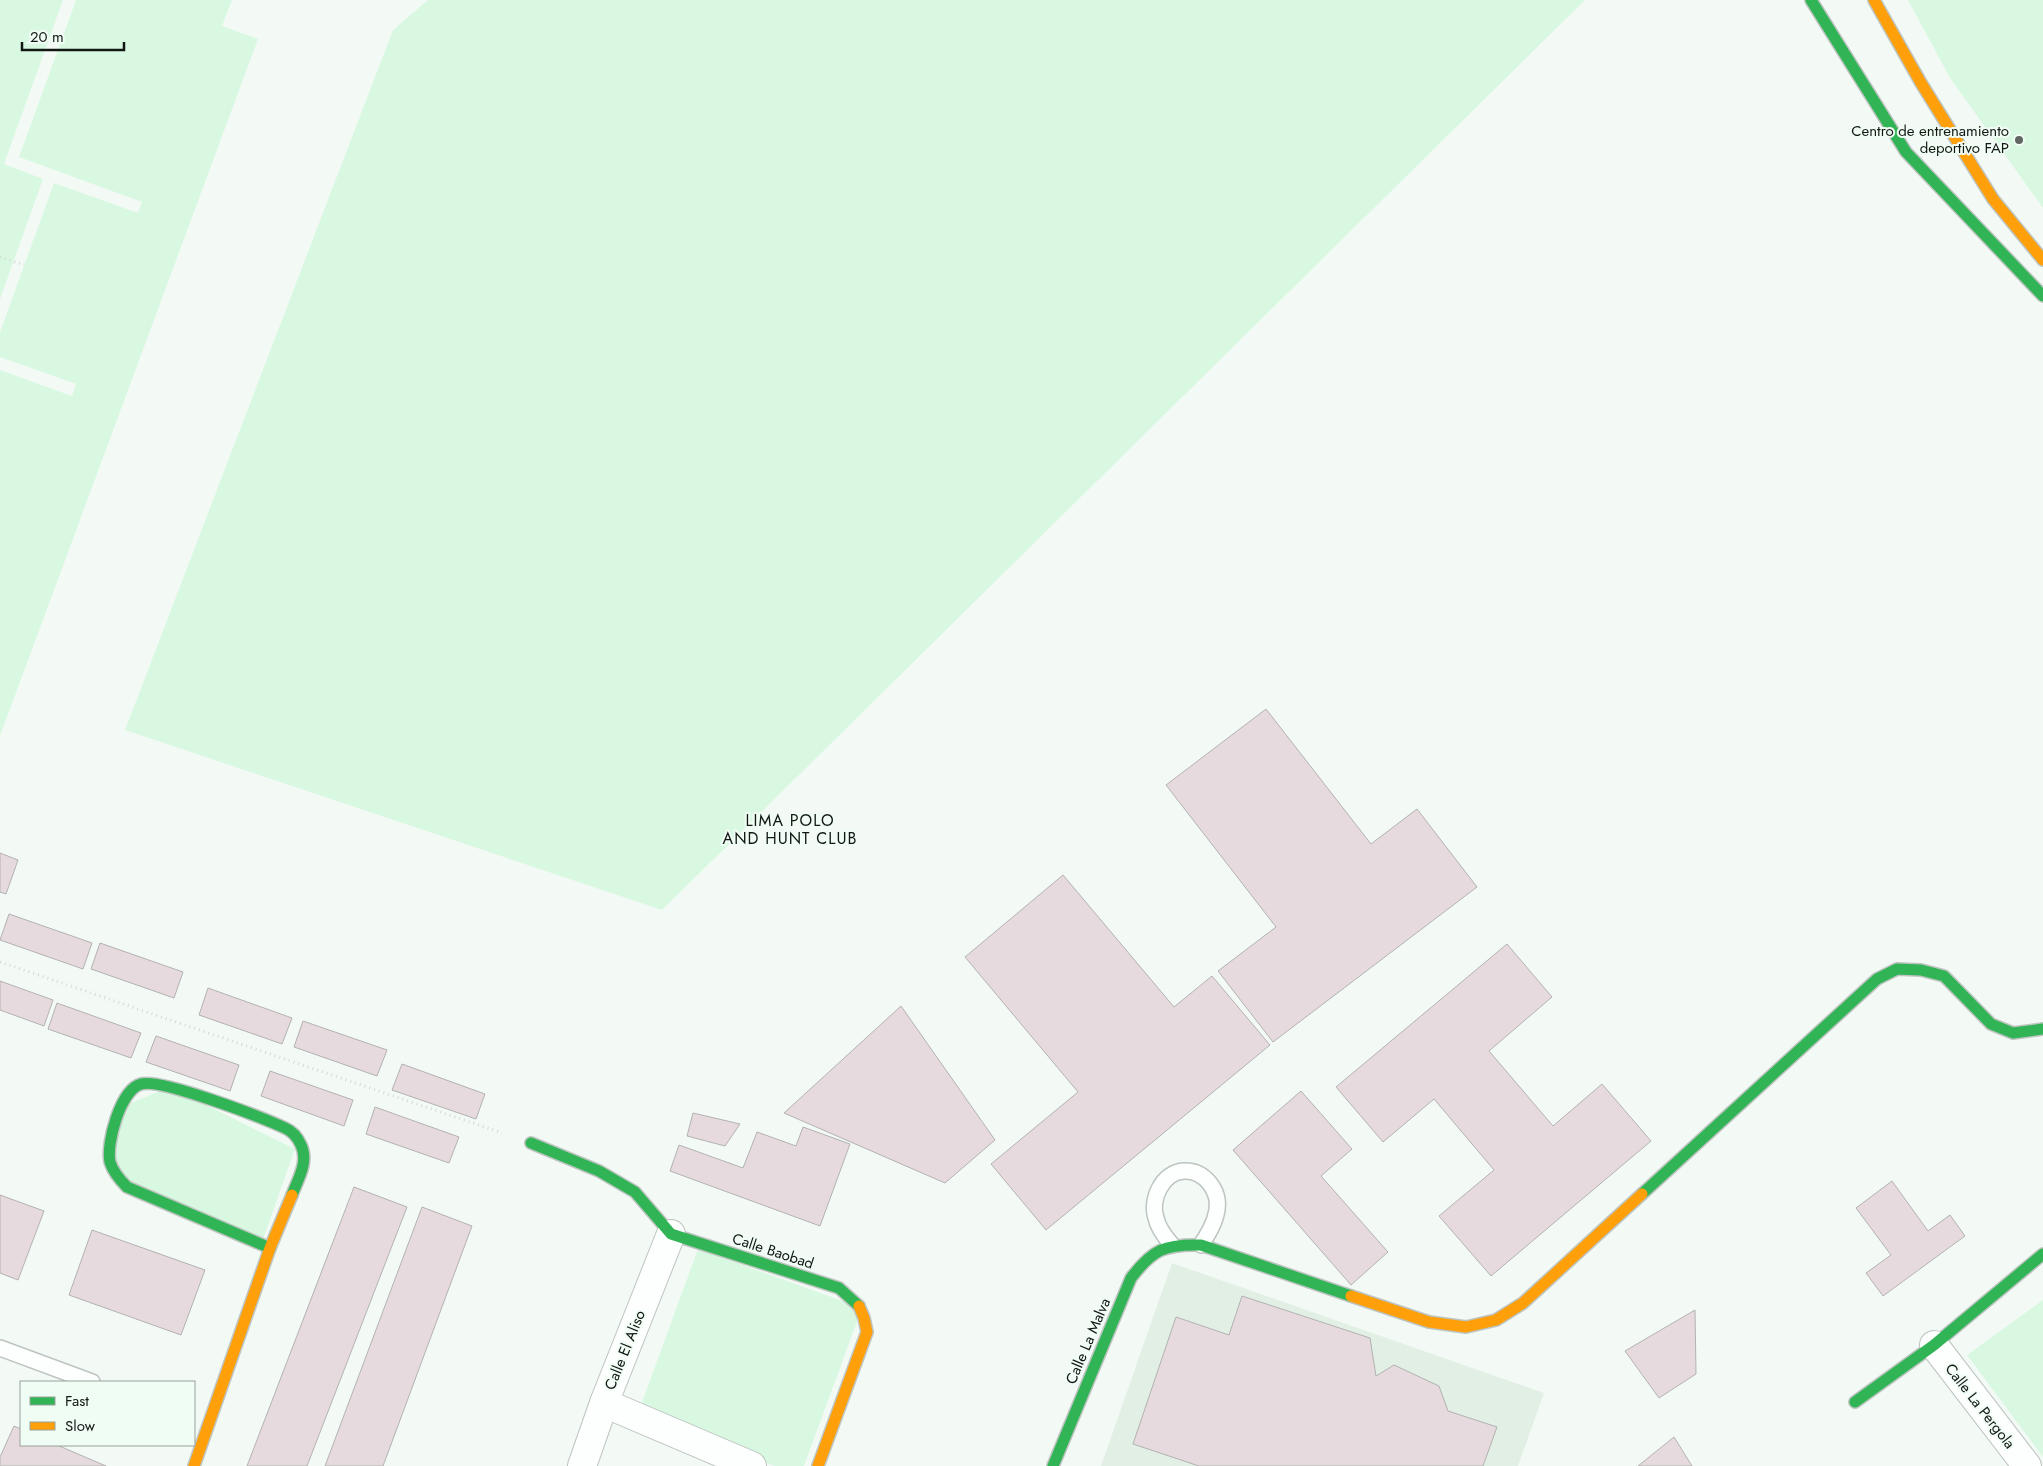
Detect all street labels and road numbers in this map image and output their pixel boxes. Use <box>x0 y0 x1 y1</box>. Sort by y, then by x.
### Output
street label: Calle Baobad <box>729 1227 817 1275</box>
street label: Calle La Malva <box>1060 1294 1116 1388</box>
street label: Calle El Aliso <box>599 1307 651 1393</box>
street label: Calle La Pergola <box>1940 1359 2020 1453</box>

